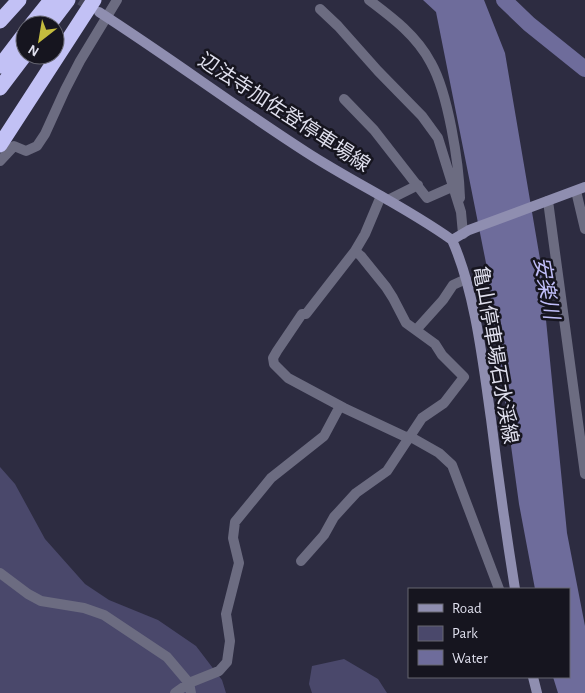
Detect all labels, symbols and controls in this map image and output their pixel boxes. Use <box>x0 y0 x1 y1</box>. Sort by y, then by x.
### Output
north arrow <box>15 15 65 65</box>
text: N <box>26 42 42 59</box>
street label: 辺法寺加佐登停車場線 <box>195 48 374 176</box>
water label: 安楽川 <box>530 255 563 323</box>
street label: 亀山停車場石水渓線 <box>470 264 522 445</box>
legend <box>408 588 570 678</box>
text: Road <box>452 601 482 616</box>
text: Park <box>452 626 478 641</box>
text: Water <box>452 651 488 666</box>

